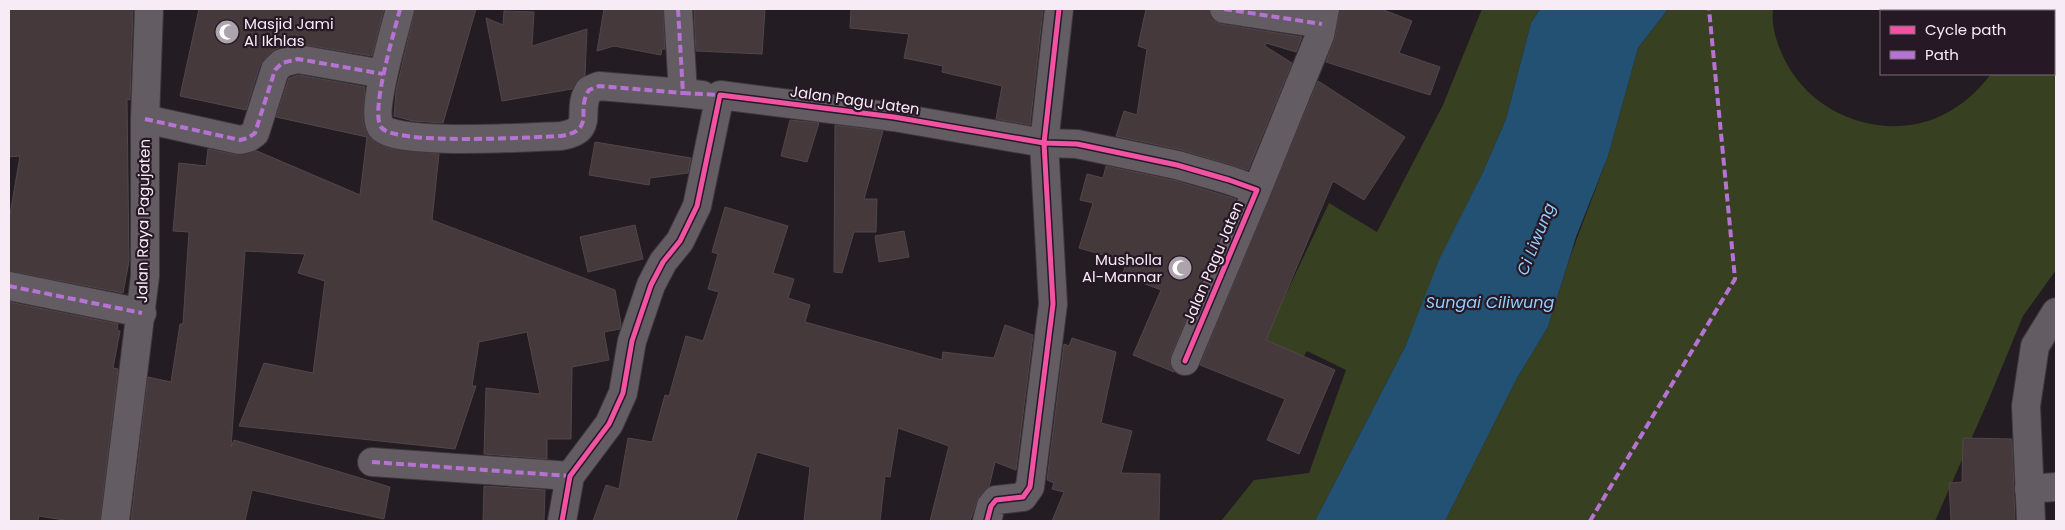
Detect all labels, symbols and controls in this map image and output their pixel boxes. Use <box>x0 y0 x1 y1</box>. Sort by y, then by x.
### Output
legend <box>1880 10 2055 75</box>
place label: Masjid Jami Al Ikhlas <box>244 13 334 51</box>
mosque icon: Masjid Jami Al Ikhlas <box>214 19 240 45</box>
text: Cycle path <box>1925 19 2006 40</box>
text: Path <box>1925 44 1959 65</box>
street label: Jalan Pagu Jaten <box>789 81 921 119</box>
street label: Jalan Raya Pagujaten <box>131 139 155 303</box>
street label: Jalan Pagu Jaten <box>1178 198 1248 326</box>
water label: Ci Liwung <box>1511 199 1561 279</box>
place label: Musholla Al-Mannar <box>1082 249 1162 287</box>
mosque icon: Musholla Al-Mannar <box>1167 255 1193 281</box>
water label: Sungai Ciliwung <box>1426 291 1555 314</box>

